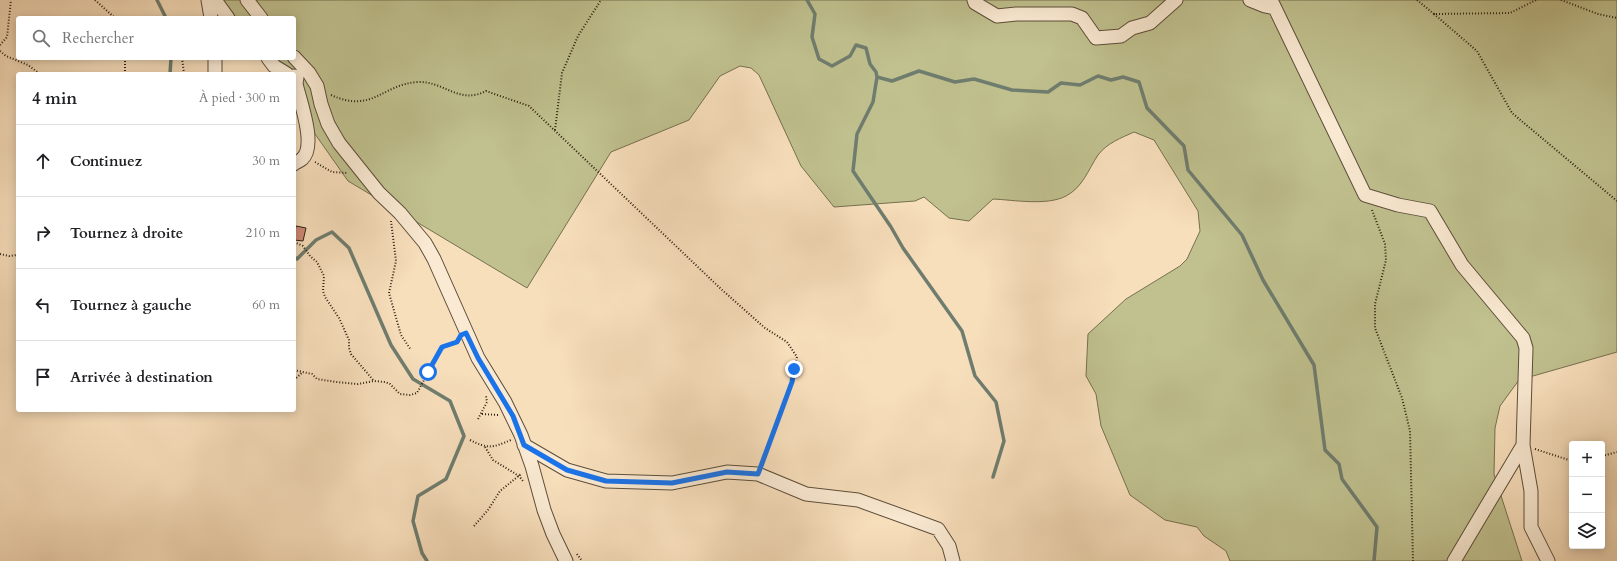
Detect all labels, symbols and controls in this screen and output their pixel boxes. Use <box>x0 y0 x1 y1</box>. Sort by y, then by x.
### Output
search box <box>16 16 296 60</box>
icon: search <box>30 27 52 49</box>
text: Rechercher <box>62 28 134 48</box>
text: 4 min <box>32 87 77 110</box>
text: À pied · 300 m <box>199 89 280 107</box>
icon: ahead <box>32 150 54 172</box>
text: Continuez <box>70 151 142 171</box>
text: 30 m <box>252 152 280 170</box>
icon: right <box>32 222 54 244</box>
text: Tournez à droite <box>70 223 183 243</box>
text: 210 m <box>246 224 280 242</box>
icon: left <box>32 294 54 316</box>
text: Tournez à gauche <box>70 295 192 315</box>
text: 60 m <box>252 296 280 314</box>
route end <box>785 360 803 378</box>
route start <box>419 363 437 381</box>
icon: arrive <box>32 366 54 388</box>
text: Arrivée à destination <box>70 367 213 387</box>
map controls <box>1569 441 1605 549</box>
button: + <box>1569 441 1605 477</box>
button: − <box>1569 477 1605 513</box>
button: layers <box>1569 513 1605 549</box>

